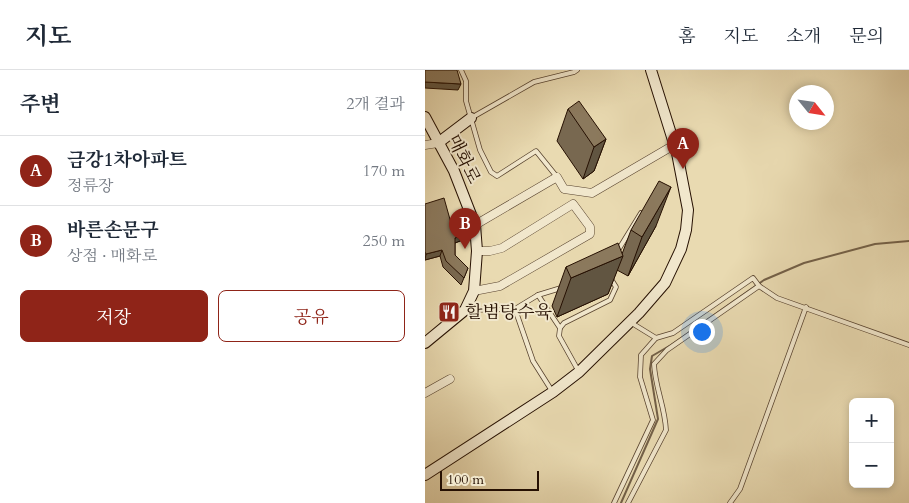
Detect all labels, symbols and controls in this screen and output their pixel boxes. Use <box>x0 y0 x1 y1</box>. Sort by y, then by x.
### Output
text: 지도 <box>25 20 71 53</box>
text: 홈 <box>678 24 696 49</box>
text: 지도 <box>724 24 758 49</box>
text: 소개 <box>786 24 821 49</box>
text: 문의 <box>849 24 884 49</box>
north arrow <box>789 85 834 130</box>
text: 주변 <box>20 90 61 119</box>
text: 2개 결과 <box>346 93 405 115</box>
pin: A <box>667 128 699 169</box>
street label: 매화로 <box>441 130 486 188</box>
text: 금강1차아파트 <box>67 147 187 173</box>
text: A <box>30 160 42 182</box>
text: 170 m <box>363 160 405 182</box>
text: 정류장 <box>67 175 113 197</box>
pin: B <box>449 208 481 249</box>
text: 바른손문구 <box>67 217 159 243</box>
text: B <box>30 230 42 252</box>
text: 250 m <box>363 230 405 252</box>
text: 상점 · 매화로 <box>67 245 157 267</box>
button: 저장 <box>20 290 208 342</box>
button: 공유 <box>218 290 405 342</box>
restaurant icon: 할범탕수육 <box>437 300 461 324</box>
place label: 할범탕수육 <box>465 300 553 325</box>
your location <box>689 319 715 345</box>
map controls <box>849 398 894 488</box>
button: + <box>849 398 894 443</box>
button: − <box>849 443 894 488</box>
scale bar <box>440 468 539 491</box>
text: 100 m <box>447 470 484 489</box>

